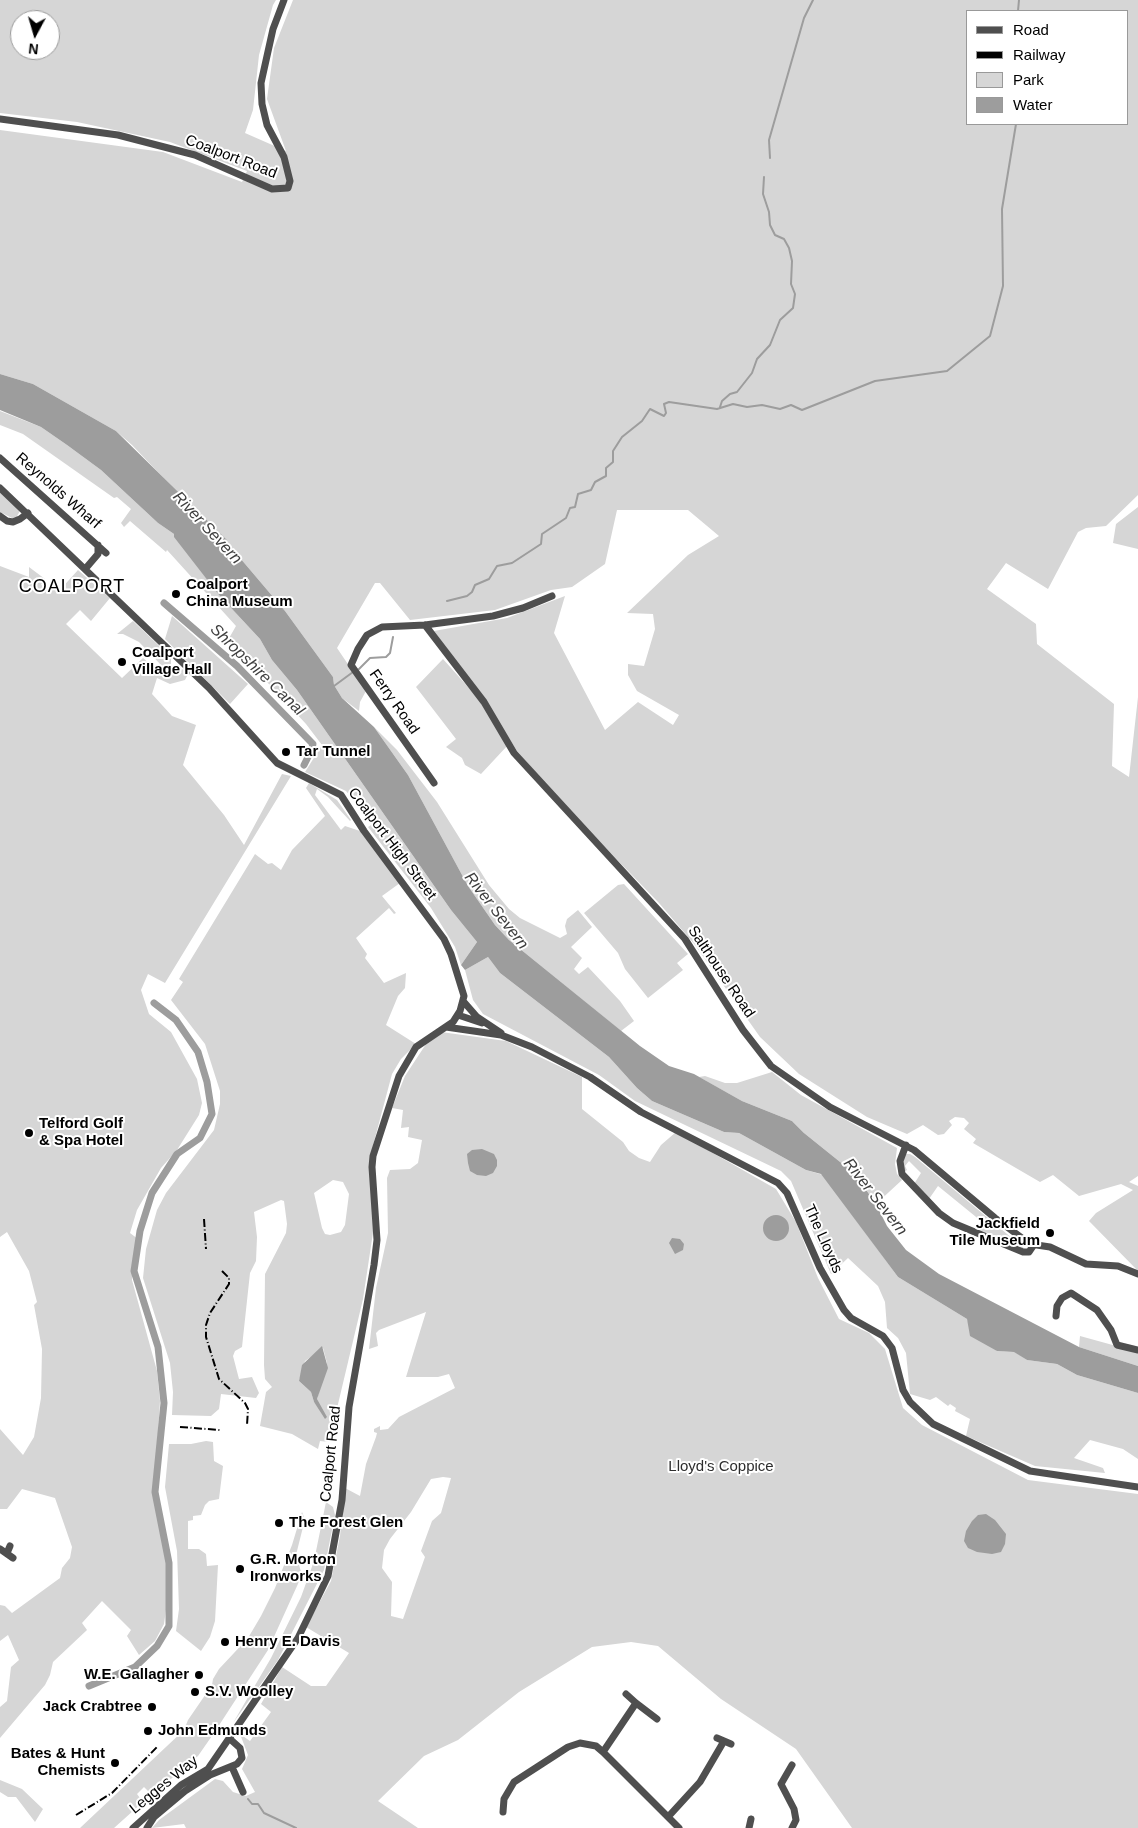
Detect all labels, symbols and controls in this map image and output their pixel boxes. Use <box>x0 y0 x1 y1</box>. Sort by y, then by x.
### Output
north arrow <box>10 10 60 60</box>
legend <box>966 10 1128 125</box>
text: Road <box>1013 21 1049 38</box>
text: N <box>28 40 39 57</box>
text: Railway <box>1013 46 1066 63</box>
text: Park <box>1013 71 1044 88</box>
text: Water <box>1013 96 1052 113</box>
street label: Coalport Road <box>183 131 279 183</box>
street label: Reynolds Wharf <box>12 449 104 533</box>
water label: River Severn <box>168 488 246 568</box>
district label: COALPORT <box>18 576 126 598</box>
place label: Coalport China Museum <box>186 576 293 611</box>
marker: Coalport China Museum <box>170 588 182 600</box>
water label: Shropshire Canal <box>206 620 308 720</box>
place label: Coalport Village Hall <box>132 644 212 679</box>
marker: Coalport Village Hall <box>116 656 128 668</box>
street label: Ferry Road <box>365 666 423 738</box>
place label: Tar Tunnel <box>296 743 370 761</box>
marker: Tar Tunnel <box>280 746 292 758</box>
street label: Coalport High Street <box>344 784 440 904</box>
water label: River Severn <box>460 869 532 953</box>
street label: Salthouse Road <box>684 923 758 1021</box>
place label: Telford Golf & Spa Hotel <box>39 1115 123 1150</box>
marker: Telford Golf & Spa Hotel <box>23 1127 35 1139</box>
water label: River Severn <box>839 1155 911 1239</box>
street label: The Lloyds <box>800 1202 846 1276</box>
place label: Jackfield Tile Museum <box>949 1215 1040 1250</box>
marker: Jackfield Tile Museum <box>1044 1227 1056 1239</box>
street label: Coalport Road <box>317 1405 345 1503</box>
park label: Lloyd's Coppice <box>668 1458 774 1476</box>
place label: The Forest Glen <box>289 1514 403 1532</box>
marker: The Forest Glen <box>273 1517 285 1529</box>
place label: G.R. Morton Ironworks <box>250 1551 336 1586</box>
marker: G.R. Morton Ironworks <box>234 1563 246 1575</box>
place label: Henry E. Davis <box>235 1633 340 1651</box>
marker: Henry E. Davis <box>219 1636 231 1648</box>
place label: W.E. Gallagher <box>84 1666 189 1684</box>
marker: W.E. Gallagher <box>193 1669 205 1681</box>
place label: S.V. Woolley <box>205 1683 293 1701</box>
marker: S.V. Woolley <box>189 1686 201 1698</box>
place label: Jack Crabtree <box>43 1698 142 1716</box>
marker: Jack Crabtree <box>146 1701 158 1713</box>
place label: John Edmunds <box>158 1722 266 1740</box>
marker: John Edmunds <box>142 1725 154 1737</box>
place label: Bates & Hunt Chemists <box>11 1745 105 1780</box>
street label: Legges Way <box>126 1752 202 1818</box>
marker: Bates & Hunt Chemists <box>109 1757 121 1769</box>

